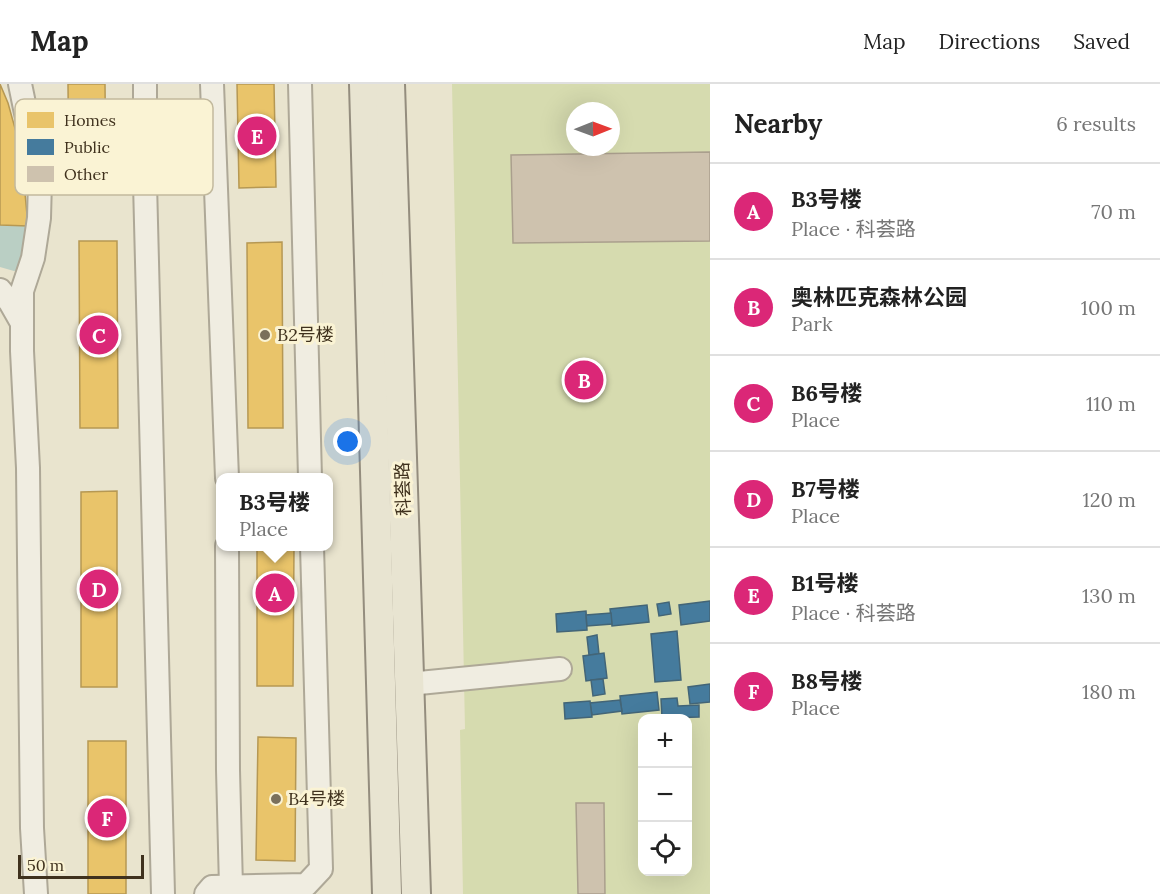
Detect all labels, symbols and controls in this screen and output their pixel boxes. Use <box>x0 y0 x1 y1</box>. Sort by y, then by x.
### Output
text: Map <box>30 23 89 59</box>
text: Map <box>863 28 906 55</box>
text: Directions <box>939 28 1040 55</box>
text: Saved <box>1073 28 1130 55</box>
legend <box>15 99 213 195</box>
north arrow <box>566 102 620 156</box>
text: Nearby <box>734 107 822 140</box>
text: Homes <box>64 110 116 130</box>
text: 6 results <box>1056 111 1136 136</box>
pin: E <box>238 113 276 158</box>
text: Public <box>64 137 110 157</box>
text: Other <box>64 164 108 184</box>
text: B3号楼 <box>791 185 862 213</box>
text: A <box>747 199 760 224</box>
text: 70 m <box>1091 199 1136 224</box>
text: Place · 科荟路 <box>791 216 916 241</box>
text: 奥林匹克森林公园 <box>791 283 967 311</box>
text: B <box>747 295 760 320</box>
text: 100 m <box>1081 295 1136 320</box>
text: Park <box>791 311 833 336</box>
pin: C <box>80 312 118 358</box>
place label: B2号楼 <box>277 323 334 346</box>
marker: B2号楼 <box>258 328 272 342</box>
pin: B <box>564 358 604 402</box>
text: B6号楼 <box>791 379 862 407</box>
text: C <box>747 391 760 416</box>
text: 110 m <box>1086 391 1136 416</box>
text: Place <box>791 407 840 432</box>
your location <box>333 427 362 456</box>
street label: 科荟路 <box>390 462 415 516</box>
popup <box>216 473 333 551</box>
text: B7号楼 <box>791 475 860 503</box>
text: D <box>746 487 761 512</box>
text: 120 m <box>1082 487 1136 512</box>
text: B3号楼 <box>239 488 310 516</box>
text: Place <box>791 503 840 528</box>
text: Place <box>239 516 288 541</box>
pin: D <box>80 566 118 612</box>
text: B1号楼 <box>791 569 858 597</box>
pin: A <box>256 570 294 616</box>
text: E <box>747 583 760 608</box>
text: 130 m <box>1082 583 1136 608</box>
text: Place · 科荟路 <box>791 600 916 625</box>
text: B8号楼 <box>791 667 862 695</box>
text: F <box>748 679 759 704</box>
text: 180 m <box>1082 679 1136 704</box>
text: Place <box>791 695 840 720</box>
map controls <box>638 714 692 876</box>
button: + <box>638 714 692 768</box>
button: − <box>638 768 692 822</box>
place label: B4号楼 <box>288 787 345 810</box>
marker: B4号楼 <box>269 792 283 806</box>
pin: F <box>88 796 126 840</box>
button: locate <box>638 822 692 876</box>
scale bar <box>18 852 144 880</box>
text: 50 m <box>27 855 64 875</box>

